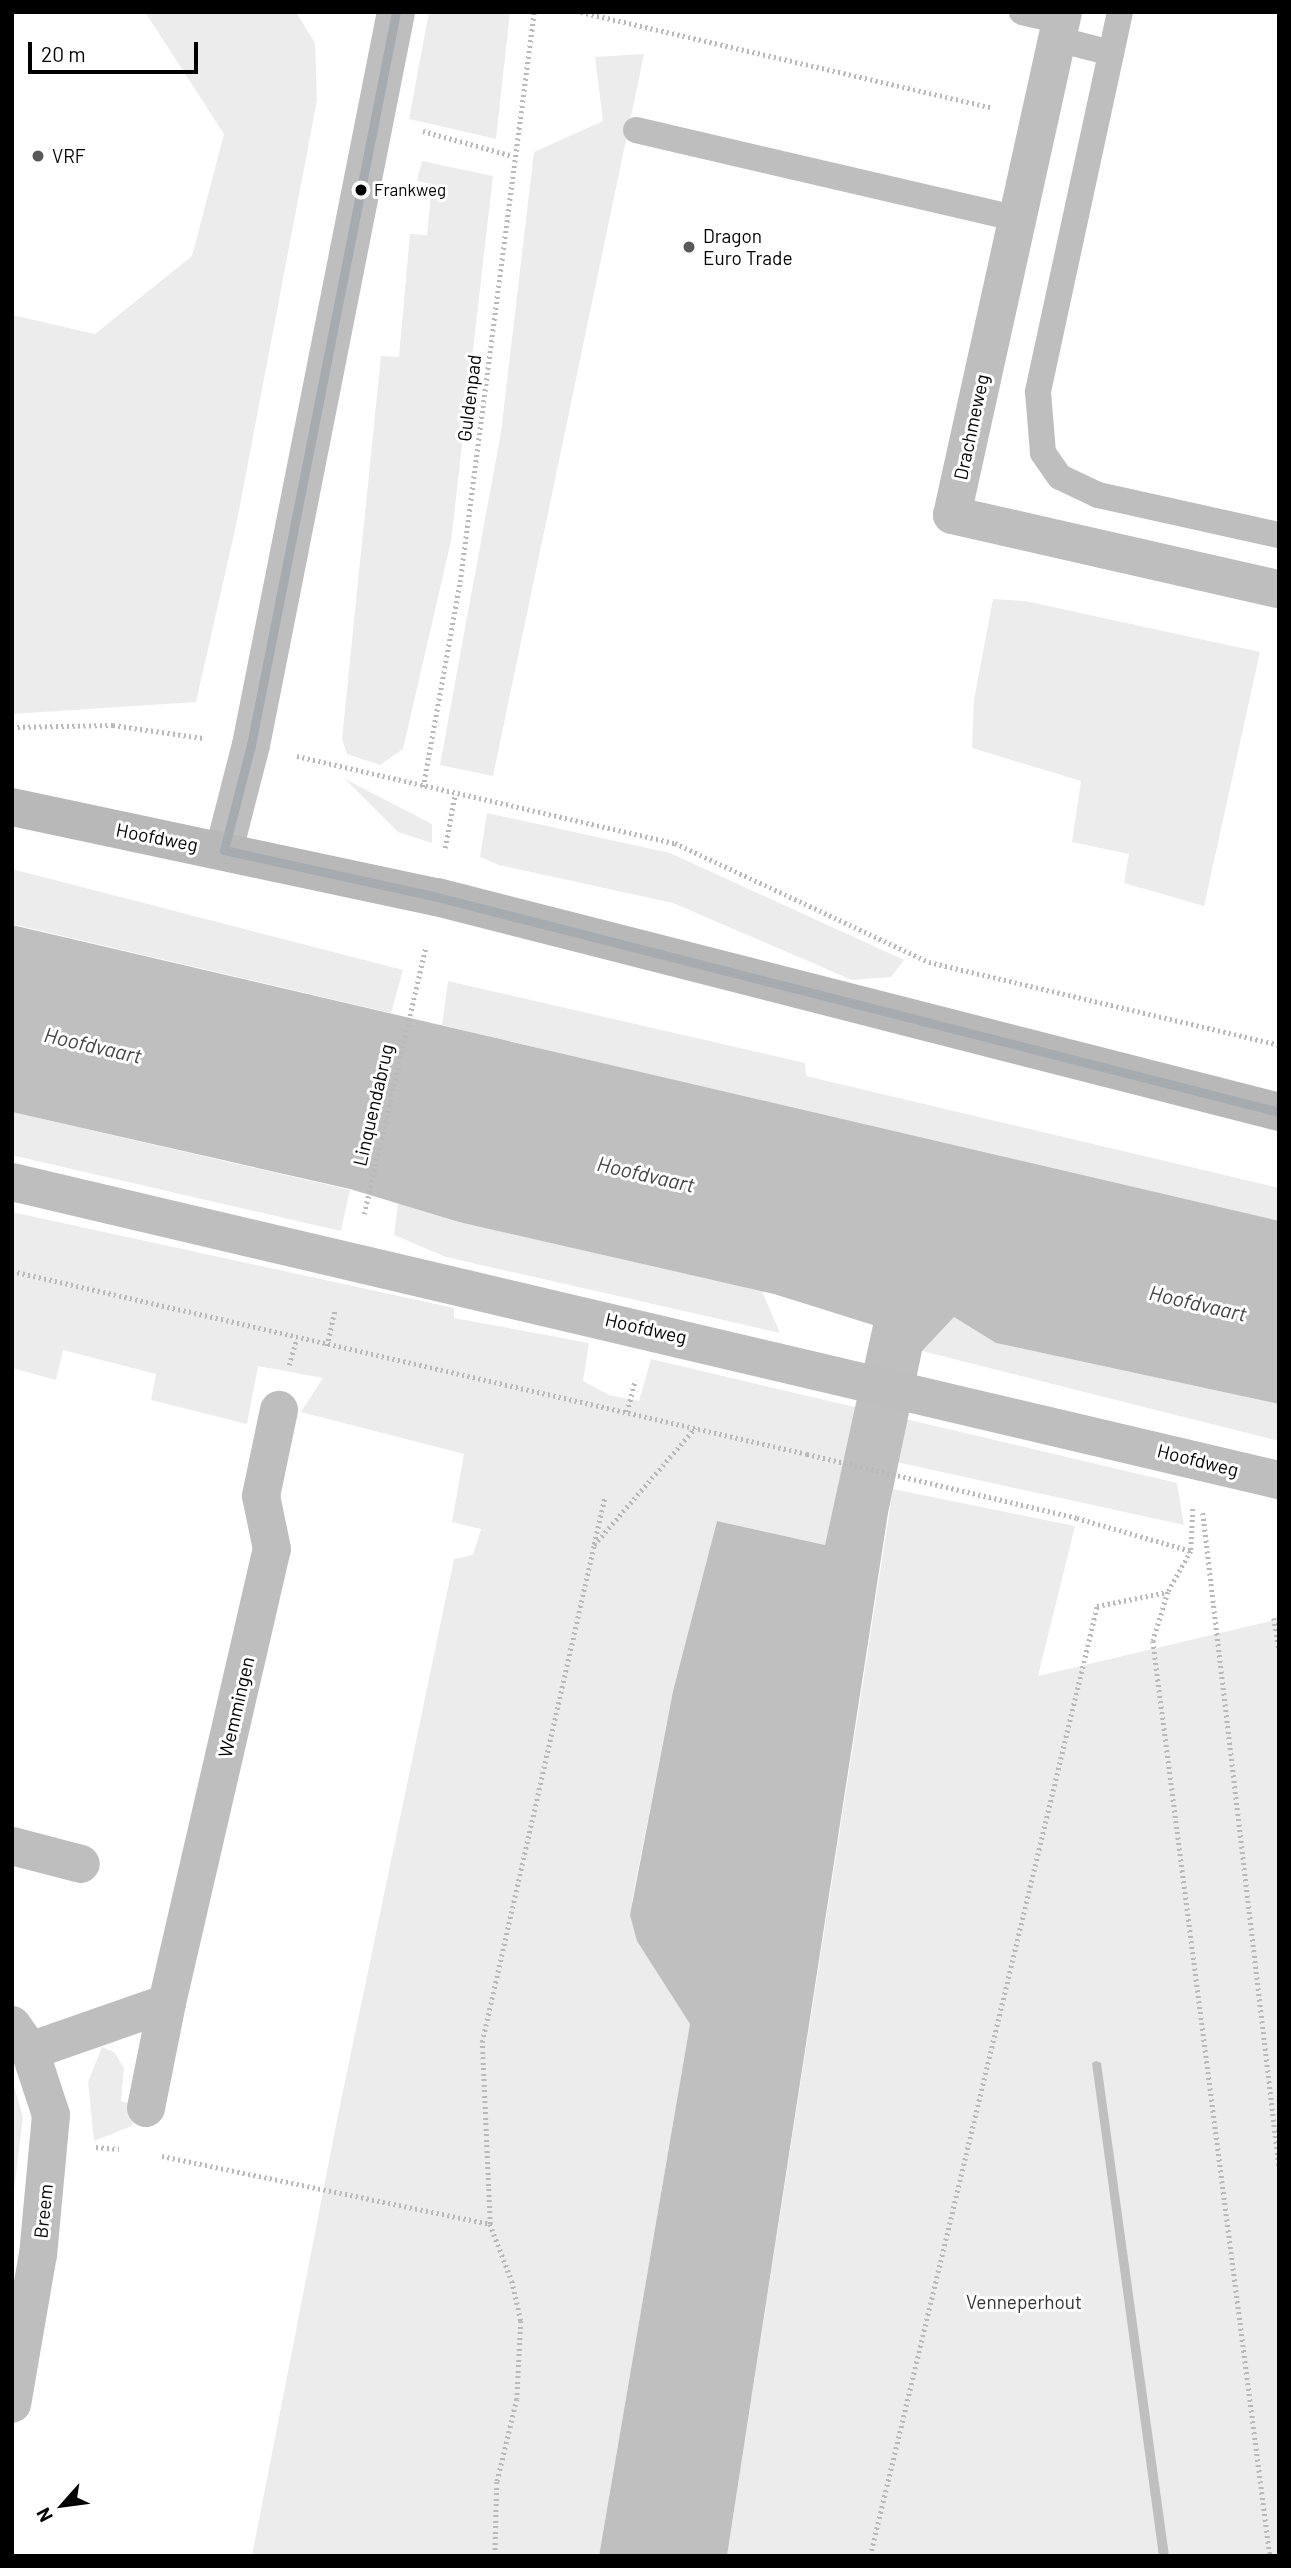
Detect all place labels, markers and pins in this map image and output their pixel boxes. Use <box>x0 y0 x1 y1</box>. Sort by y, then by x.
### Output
place label: VRF <box>52 145 86 167</box>
marker: VRF <box>30 148 46 164</box>
place label: Frankweg <box>374 180 446 200</box>
marker: Frankweg <box>354 183 368 197</box>
place label: Dragon Euro Trade <box>703 225 793 269</box>
marker: Dragon Euro Trade <box>681 239 697 255</box>

